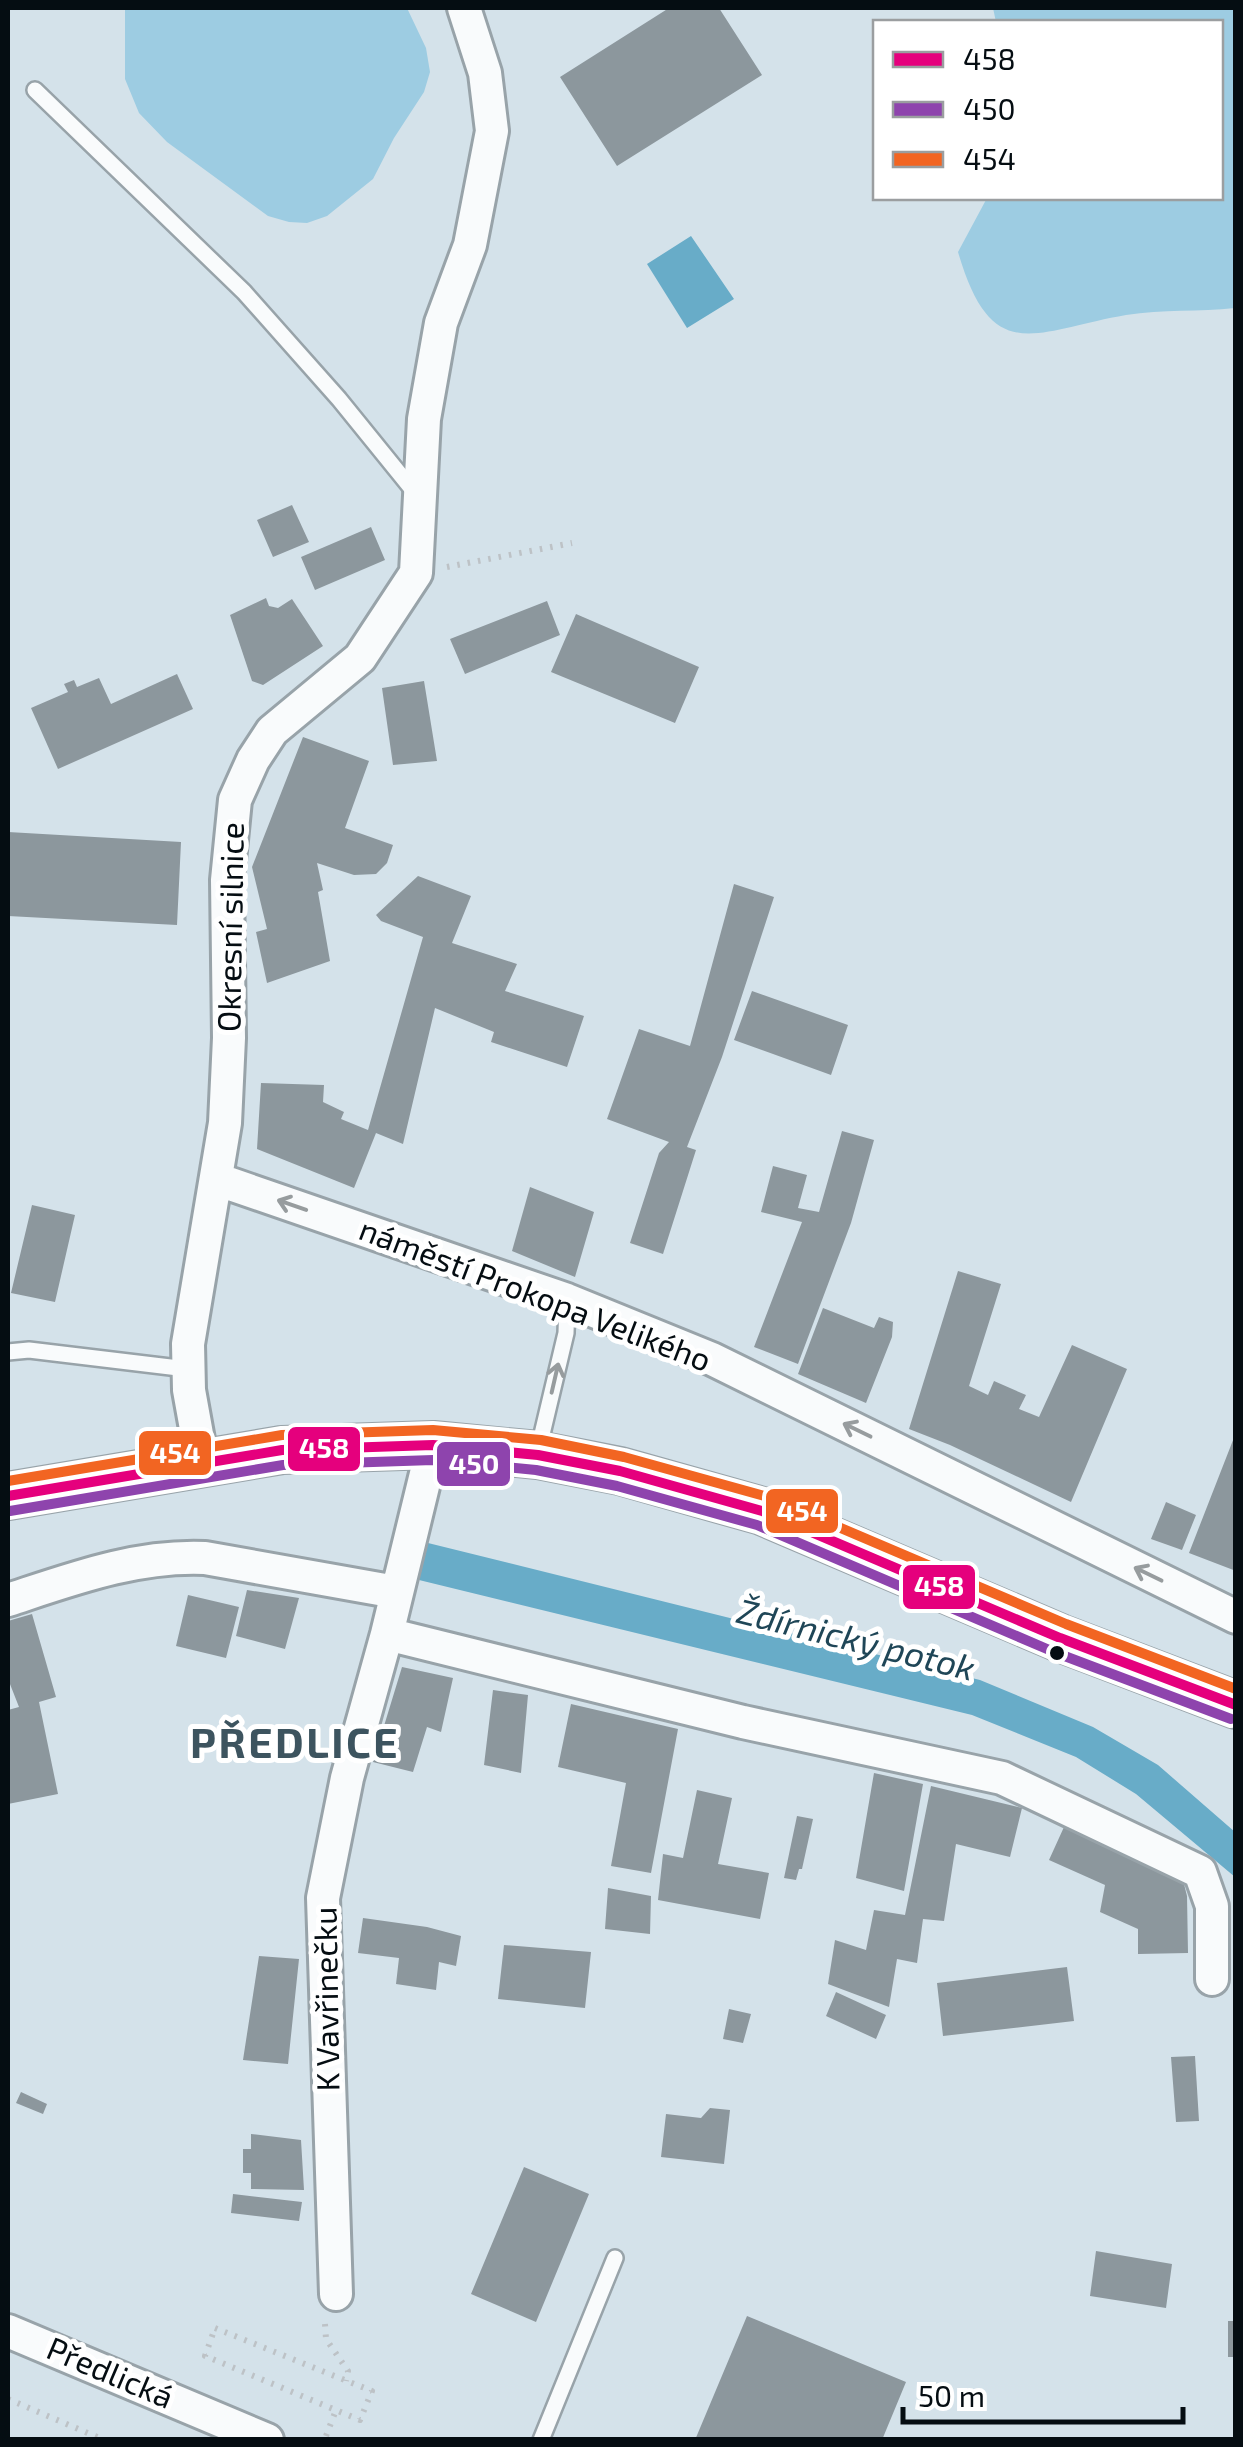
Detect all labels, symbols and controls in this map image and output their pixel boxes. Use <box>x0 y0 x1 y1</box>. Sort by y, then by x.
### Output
legend <box>873 20 1223 200</box>
text: 458 <box>963 40 1016 76</box>
text: 450 <box>963 90 1016 126</box>
text: 454 <box>963 140 1016 176</box>
street label: Okresní silnice <box>208 822 250 1032</box>
one-way arrow <box>277 1195 309 1213</box>
street label: náměstí Prokopa Velikého <box>355 1208 717 1378</box>
one-way arrow <box>547 1363 565 1395</box>
one-way arrow <box>842 1420 872 1439</box>
line badge: 458 <box>286 1425 362 1473</box>
line badge: 454 <box>137 1429 213 1477</box>
text: 458 <box>299 1430 349 1464</box>
text: 454 <box>149 1435 201 1469</box>
line badge: 450 <box>435 1440 512 1488</box>
text: 450 <box>449 1446 499 1480</box>
line badge: 454 <box>764 1487 840 1535</box>
text: 454 <box>776 1493 828 1527</box>
line badge: 458 <box>901 1563 977 1611</box>
one-way arrow <box>1134 1564 1163 1583</box>
text: 458 <box>914 1568 964 1602</box>
water label: Ždírnický potok <box>733 1588 980 1689</box>
unlabelled marker <box>1047 1643 1067 1663</box>
district label: PŘEDLICE <box>190 1716 400 1766</box>
street label: K Vavřinečku <box>304 1906 346 2092</box>
street label: Předlická <box>42 2328 180 2415</box>
scale bar <box>903 2362 1183 2424</box>
text: 50 m <box>918 2377 985 2413</box>

